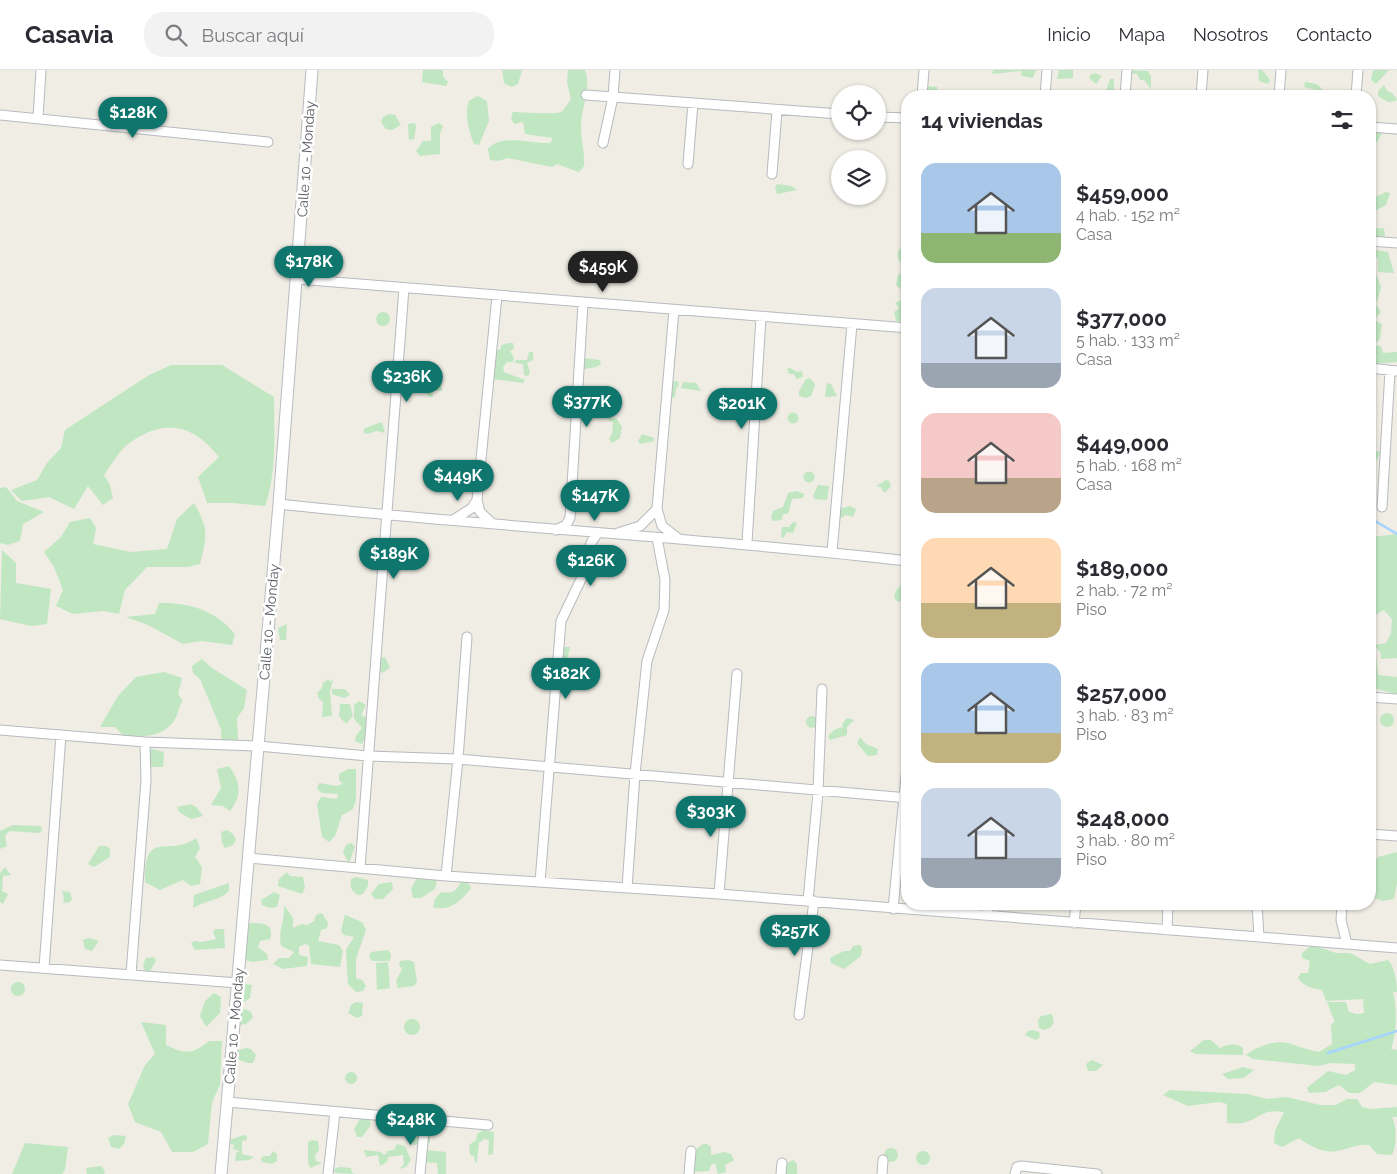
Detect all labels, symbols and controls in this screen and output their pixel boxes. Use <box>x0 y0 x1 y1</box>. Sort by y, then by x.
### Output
search box <box>144 12 494 57</box>
text: Casavia <box>25 20 114 49</box>
icon: search <box>162 21 190 49</box>
text: Buscar aquí <box>202 24 304 46</box>
text: Inicio <box>1047 24 1091 45</box>
text: Mapa <box>1119 24 1165 45</box>
text: Nosotros <box>1193 24 1268 45</box>
text: Contacto <box>1296 24 1372 45</box>
map controls <box>831 85 886 205</box>
button: locate <box>831 85 886 140</box>
pin: $128K <box>98 97 168 139</box>
street label: Calle 10 - Monday <box>294 100 318 218</box>
text: $128K <box>109 103 157 122</box>
icon: filters <box>1328 106 1356 134</box>
text: 14 viviendas <box>921 108 1043 133</box>
button: layers <box>831 150 886 205</box>
text: $459,000 <box>1076 181 1169 206</box>
icon: home <box>961 183 1021 243</box>
text: 4 hab. · 152 m² <box>1076 206 1180 225</box>
text: Casa <box>1076 225 1112 244</box>
pin: $178K <box>274 246 344 288</box>
pin: $459K <box>568 250 638 293</box>
text: $178K <box>285 252 333 271</box>
text: $459K <box>579 257 627 276</box>
text: $377,000 <box>1076 306 1167 331</box>
icon: home <box>961 308 1021 368</box>
text: 5 hab. · 133 m² <box>1076 331 1180 350</box>
text: Casa <box>1076 350 1112 369</box>
pin: $236K <box>372 360 442 403</box>
text: $236K <box>383 367 431 386</box>
pin: $377K <box>552 386 622 428</box>
pin: $201K <box>707 388 777 430</box>
text: $377K <box>563 392 611 411</box>
text: $201K <box>718 394 766 413</box>
text: $449,000 <box>1076 431 1169 456</box>
icon: home <box>961 433 1021 493</box>
text: 5 hab. · 168 m² <box>1076 456 1182 475</box>
pin: $449K <box>423 460 493 502</box>
text: $449K <box>434 466 482 485</box>
text: Casa <box>1076 475 1112 494</box>
pin: $147K <box>560 480 630 522</box>
text: $147K <box>572 486 618 505</box>
pin: $189K <box>359 538 429 580</box>
text: $189K <box>370 544 418 563</box>
pin: $126K <box>556 544 626 587</box>
text: $126K <box>567 551 615 570</box>
text: $189,000 <box>1076 556 1168 581</box>
icon: home <box>961 558 1021 618</box>
street label: Calle 10 - Monday <box>256 563 282 681</box>
text: 2 hab. · 72 m² <box>1076 581 1172 600</box>
text: Piso <box>1076 600 1107 619</box>
pin: $182K <box>531 658 601 700</box>
text: $182K <box>542 664 590 683</box>
text: $257,000 <box>1076 681 1167 706</box>
icon: home <box>961 683 1021 743</box>
text: 3 hab. · 83 m² <box>1076 706 1174 725</box>
text: Piso <box>1076 725 1107 744</box>
pin: $303K <box>676 796 746 838</box>
text: $303K <box>687 802 735 821</box>
text: $248,000 <box>1076 806 1169 831</box>
icon: home <box>961 808 1021 868</box>
text: 3 hab. · 80 m² <box>1076 831 1175 850</box>
text: Piso <box>1076 850 1107 869</box>
pin: $257K <box>760 914 830 957</box>
text: $257K <box>771 921 819 940</box>
street label: Calle 10 - Monday <box>221 967 247 1085</box>
pin: $248K <box>376 1104 446 1146</box>
text: $248K <box>387 1110 435 1129</box>

